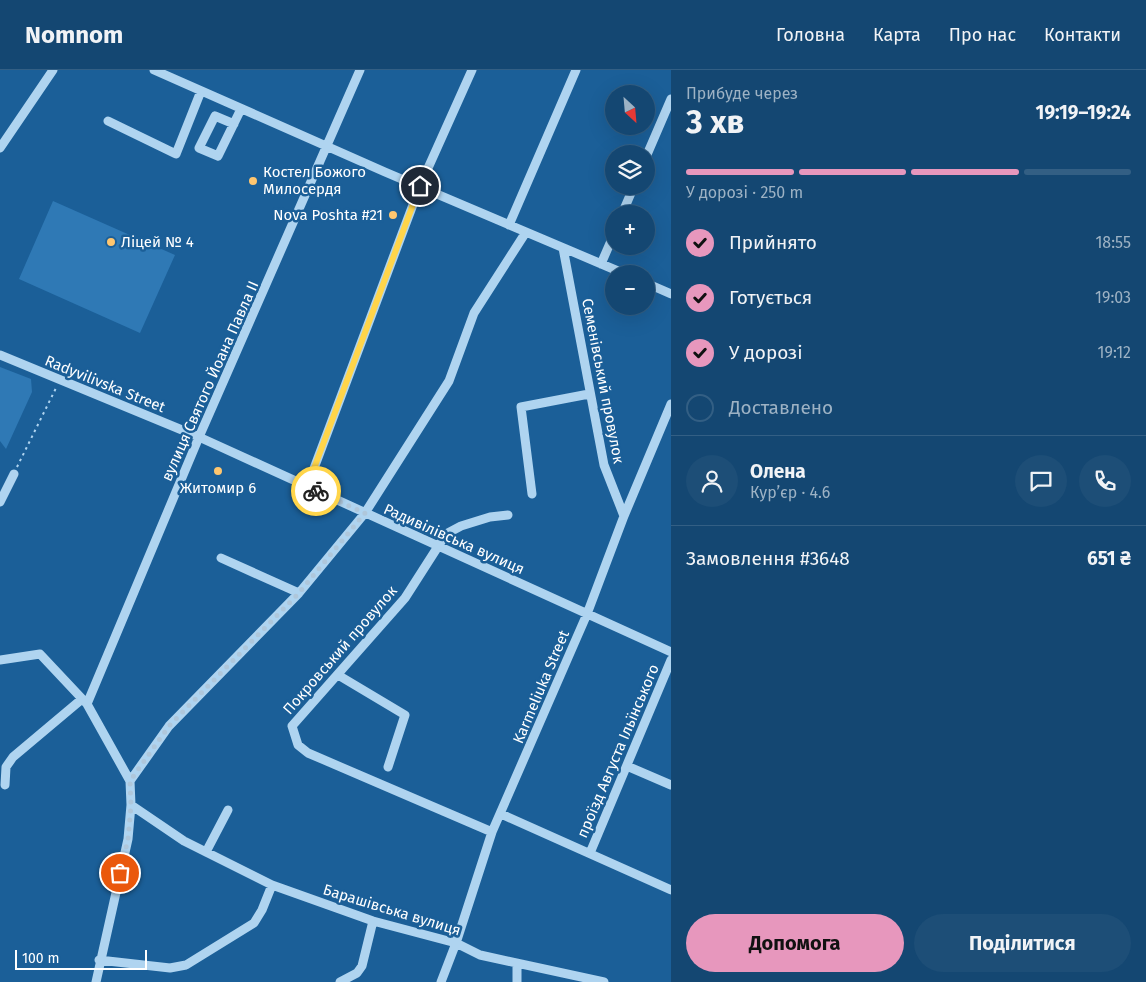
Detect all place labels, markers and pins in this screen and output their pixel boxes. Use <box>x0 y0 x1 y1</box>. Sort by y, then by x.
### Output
place label: Костел Божого Милосердя <box>263 163 366 198</box>
pin <box>399 165 441 207</box>
marker: Костел Божого Милосердя <box>247 175 259 187</box>
place label: Nova Poshta #21 <box>273 206 383 224</box>
marker: Nova Poshta #21 <box>387 209 399 221</box>
place label: Ліцей № 4 <box>121 233 194 251</box>
marker: Ліцей № 4 <box>105 236 117 248</box>
marker: Житомир 6 <box>212 465 224 477</box>
place label: Житомир 6 <box>180 479 256 497</box>
pin <box>99 852 141 894</box>

